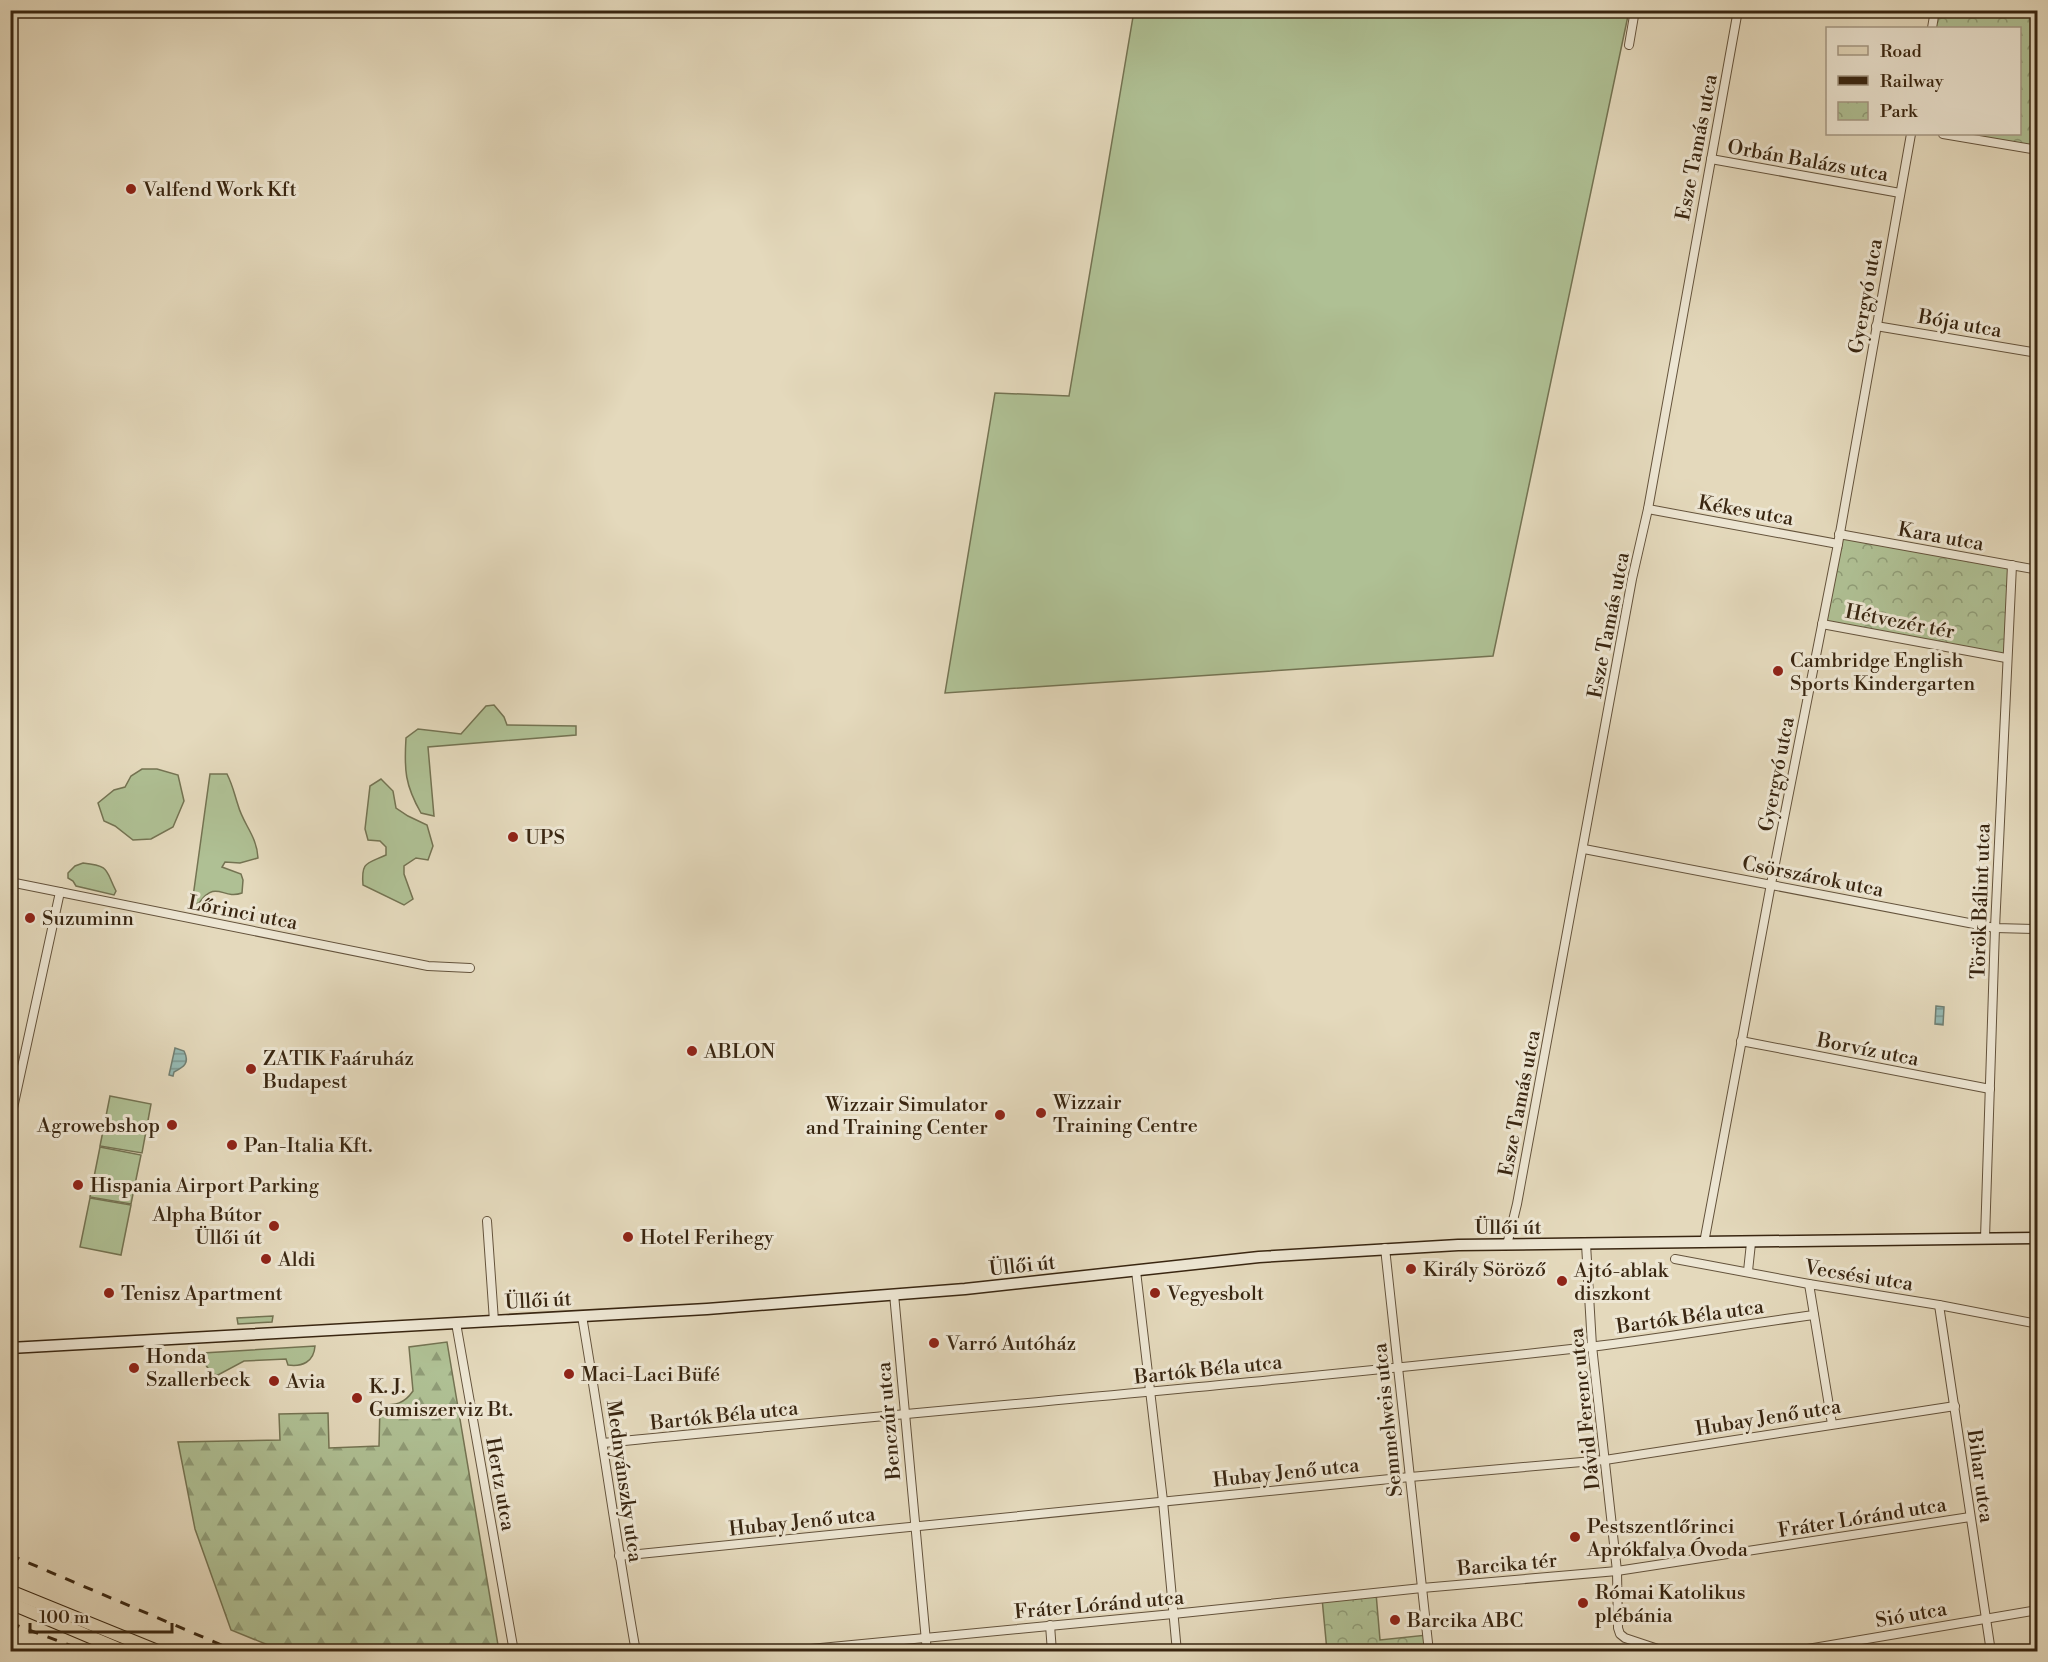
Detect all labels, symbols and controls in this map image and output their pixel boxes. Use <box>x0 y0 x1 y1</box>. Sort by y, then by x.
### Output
legend <box>1826 27 2021 135</box>
text: Road <box>1880 40 1923 63</box>
text: Railway <box>1880 70 1944 93</box>
street label: Esze Tamás utca <box>1671 71 1724 223</box>
text: Park <box>1880 100 1919 123</box>
street label: Orbán Balázs utca <box>1725 135 1891 188</box>
place label: Valfend Work Kft <box>142 178 297 203</box>
marker: Valfend Work Kft <box>124 182 138 196</box>
street label: Gyergyó utca <box>1844 236 1889 356</box>
street label: Bója utca <box>1915 305 2004 344</box>
street label: Kékes utca <box>1696 491 1796 532</box>
street label: Kara utca <box>1896 518 1986 557</box>
street label: Esze Tamás utca <box>1583 549 1636 701</box>
street label: Hétvezér tér <box>1843 600 1957 645</box>
place label: Cambridge English Sports Kindergarten <box>1790 649 1975 697</box>
marker: Cambridge English Sports Kindergarten <box>1771 664 1785 678</box>
street label: Gyergyó utca <box>1754 714 1801 834</box>
street label: Török Bálint utca <box>1966 822 1997 979</box>
place label: UPS <box>525 826 565 851</box>
marker: UPS <box>506 830 520 844</box>
street label: Csörszárok utca <box>1740 852 1886 904</box>
street label: Lőrinci utca <box>186 891 301 937</box>
place label: Suzuminn <box>42 907 134 932</box>
marker: Suzuminn <box>23 911 37 925</box>
street label: Esze Tamás utca <box>1494 1027 1547 1179</box>
street label: Borvíz utca <box>1814 1028 1922 1073</box>
place label: ABLON <box>703 1040 775 1065</box>
marker: ABLON <box>685 1044 699 1058</box>
place label: ZATIK Faáruház Budapest <box>262 1047 414 1095</box>
marker: ZATIK Faáruház Budapest <box>244 1062 258 1076</box>
place label: Wizzair Training Centre <box>1052 1091 1198 1139</box>
place label: Wizzair Simulator and Training Center <box>806 1093 988 1141</box>
marker: Wizzair Training Centre <box>1034 1106 1048 1120</box>
marker: Wizzair Simulator and Training Center <box>993 1108 1007 1122</box>
place label: Agrowebshop <box>36 1114 160 1139</box>
marker: Agrowebshop <box>165 1118 179 1132</box>
place label: Pan-Italia Kft. <box>244 1134 373 1159</box>
marker: Pan-Italia Kft. <box>225 1138 239 1152</box>
place label: Hispania Airport Parking <box>90 1174 320 1199</box>
marker: Hispania Airport Parking <box>71 1178 85 1192</box>
place label: Alpha Bútor Üllői út <box>151 1203 262 1251</box>
street label: Üllői út <box>1474 1215 1542 1241</box>
marker: Alpha Bútor Üllői út <box>267 1219 281 1233</box>
place label: Hotel Ferihegy <box>640 1226 774 1251</box>
marker: Hotel Ferihegy <box>621 1230 635 1244</box>
place label: Aldi <box>277 1248 316 1273</box>
street label: Üllői út <box>987 1250 1057 1282</box>
marker: Aldi <box>259 1252 273 1266</box>
street label: Vecsési utca <box>1802 1255 1916 1298</box>
place label: Király Söröző <box>1423 1258 1546 1283</box>
place label: Ajtó-ablak diszkont <box>1573 1259 1670 1307</box>
marker: Király Söröző <box>1404 1262 1418 1276</box>
marker: Ajtó-ablak diszkont <box>1555 1274 1569 1288</box>
place label: Tenisz Apartment <box>121 1282 283 1307</box>
place label: Vegyesbolt <box>1166 1282 1264 1307</box>
marker: Tenisz Apartment <box>102 1286 116 1300</box>
street label: Üllői út <box>504 1286 572 1316</box>
marker: Vegyesbolt <box>1148 1286 1162 1300</box>
street label: Bartók Béla utca <box>1614 1295 1766 1340</box>
street label: Dávid Ferenc utca <box>1564 1326 1606 1491</box>
place label: Varró Autóház <box>945 1332 1076 1357</box>
marker: Varró Autóház <box>927 1336 941 1350</box>
street label: Semmelweis utca <box>1368 1341 1409 1498</box>
place label: Honda Szallerbeck <box>146 1345 251 1393</box>
street label: Bartók Béla utca <box>1132 1350 1284 1391</box>
street label: Benczúr utca <box>872 1360 907 1482</box>
marker: Honda Szallerbeck <box>127 1361 141 1375</box>
place label: Maci-Laci Büfé <box>581 1363 720 1388</box>
marker: Maci-Laci Büfé <box>562 1367 576 1381</box>
place label: Avia <box>285 1370 326 1395</box>
marker: Avia <box>267 1374 281 1388</box>
place label: K. J. Gumiszerviz Bt. <box>369 1375 513 1423</box>
marker: K. J. Gumiszerviz Bt. <box>350 1391 364 1405</box>
street label: Hubay Jenő utca <box>1694 1394 1844 1442</box>
street label: Bartók Béla utca <box>648 1396 800 1437</box>
street label: Mednyánszky utca <box>600 1399 647 1565</box>
street label: Bihar utca <box>1960 1427 1999 1525</box>
street label: Hertz utca <box>479 1436 520 1534</box>
street label: Hubay Jenő utca <box>1212 1453 1361 1494</box>
street label: Fráter Lóránd utca <box>1776 1493 1949 1544</box>
street label: Hubay Jenő utca <box>728 1502 877 1543</box>
place label: Pestszentlőrinci Aprókfalva Óvoda <box>1586 1515 1749 1563</box>
marker: Pestszentlőrinci Aprókfalva Óvoda <box>1568 1530 1582 1544</box>
street label: Barcika tér <box>1455 1549 1559 1582</box>
place label: Római Katolikus plébánia <box>1595 1581 1746 1629</box>
street label: Fráter Lóránd utca <box>1013 1586 1186 1625</box>
scale bar <box>30 1596 172 1634</box>
marker: Római Katolikus plébánia <box>1576 1596 1590 1610</box>
street label: Sió utca <box>1874 1597 1950 1634</box>
text: 100 m <box>39 1606 90 1629</box>
place label: Barcika ABC <box>1406 1609 1523 1634</box>
marker: Barcika ABC <box>1388 1613 1402 1627</box>

